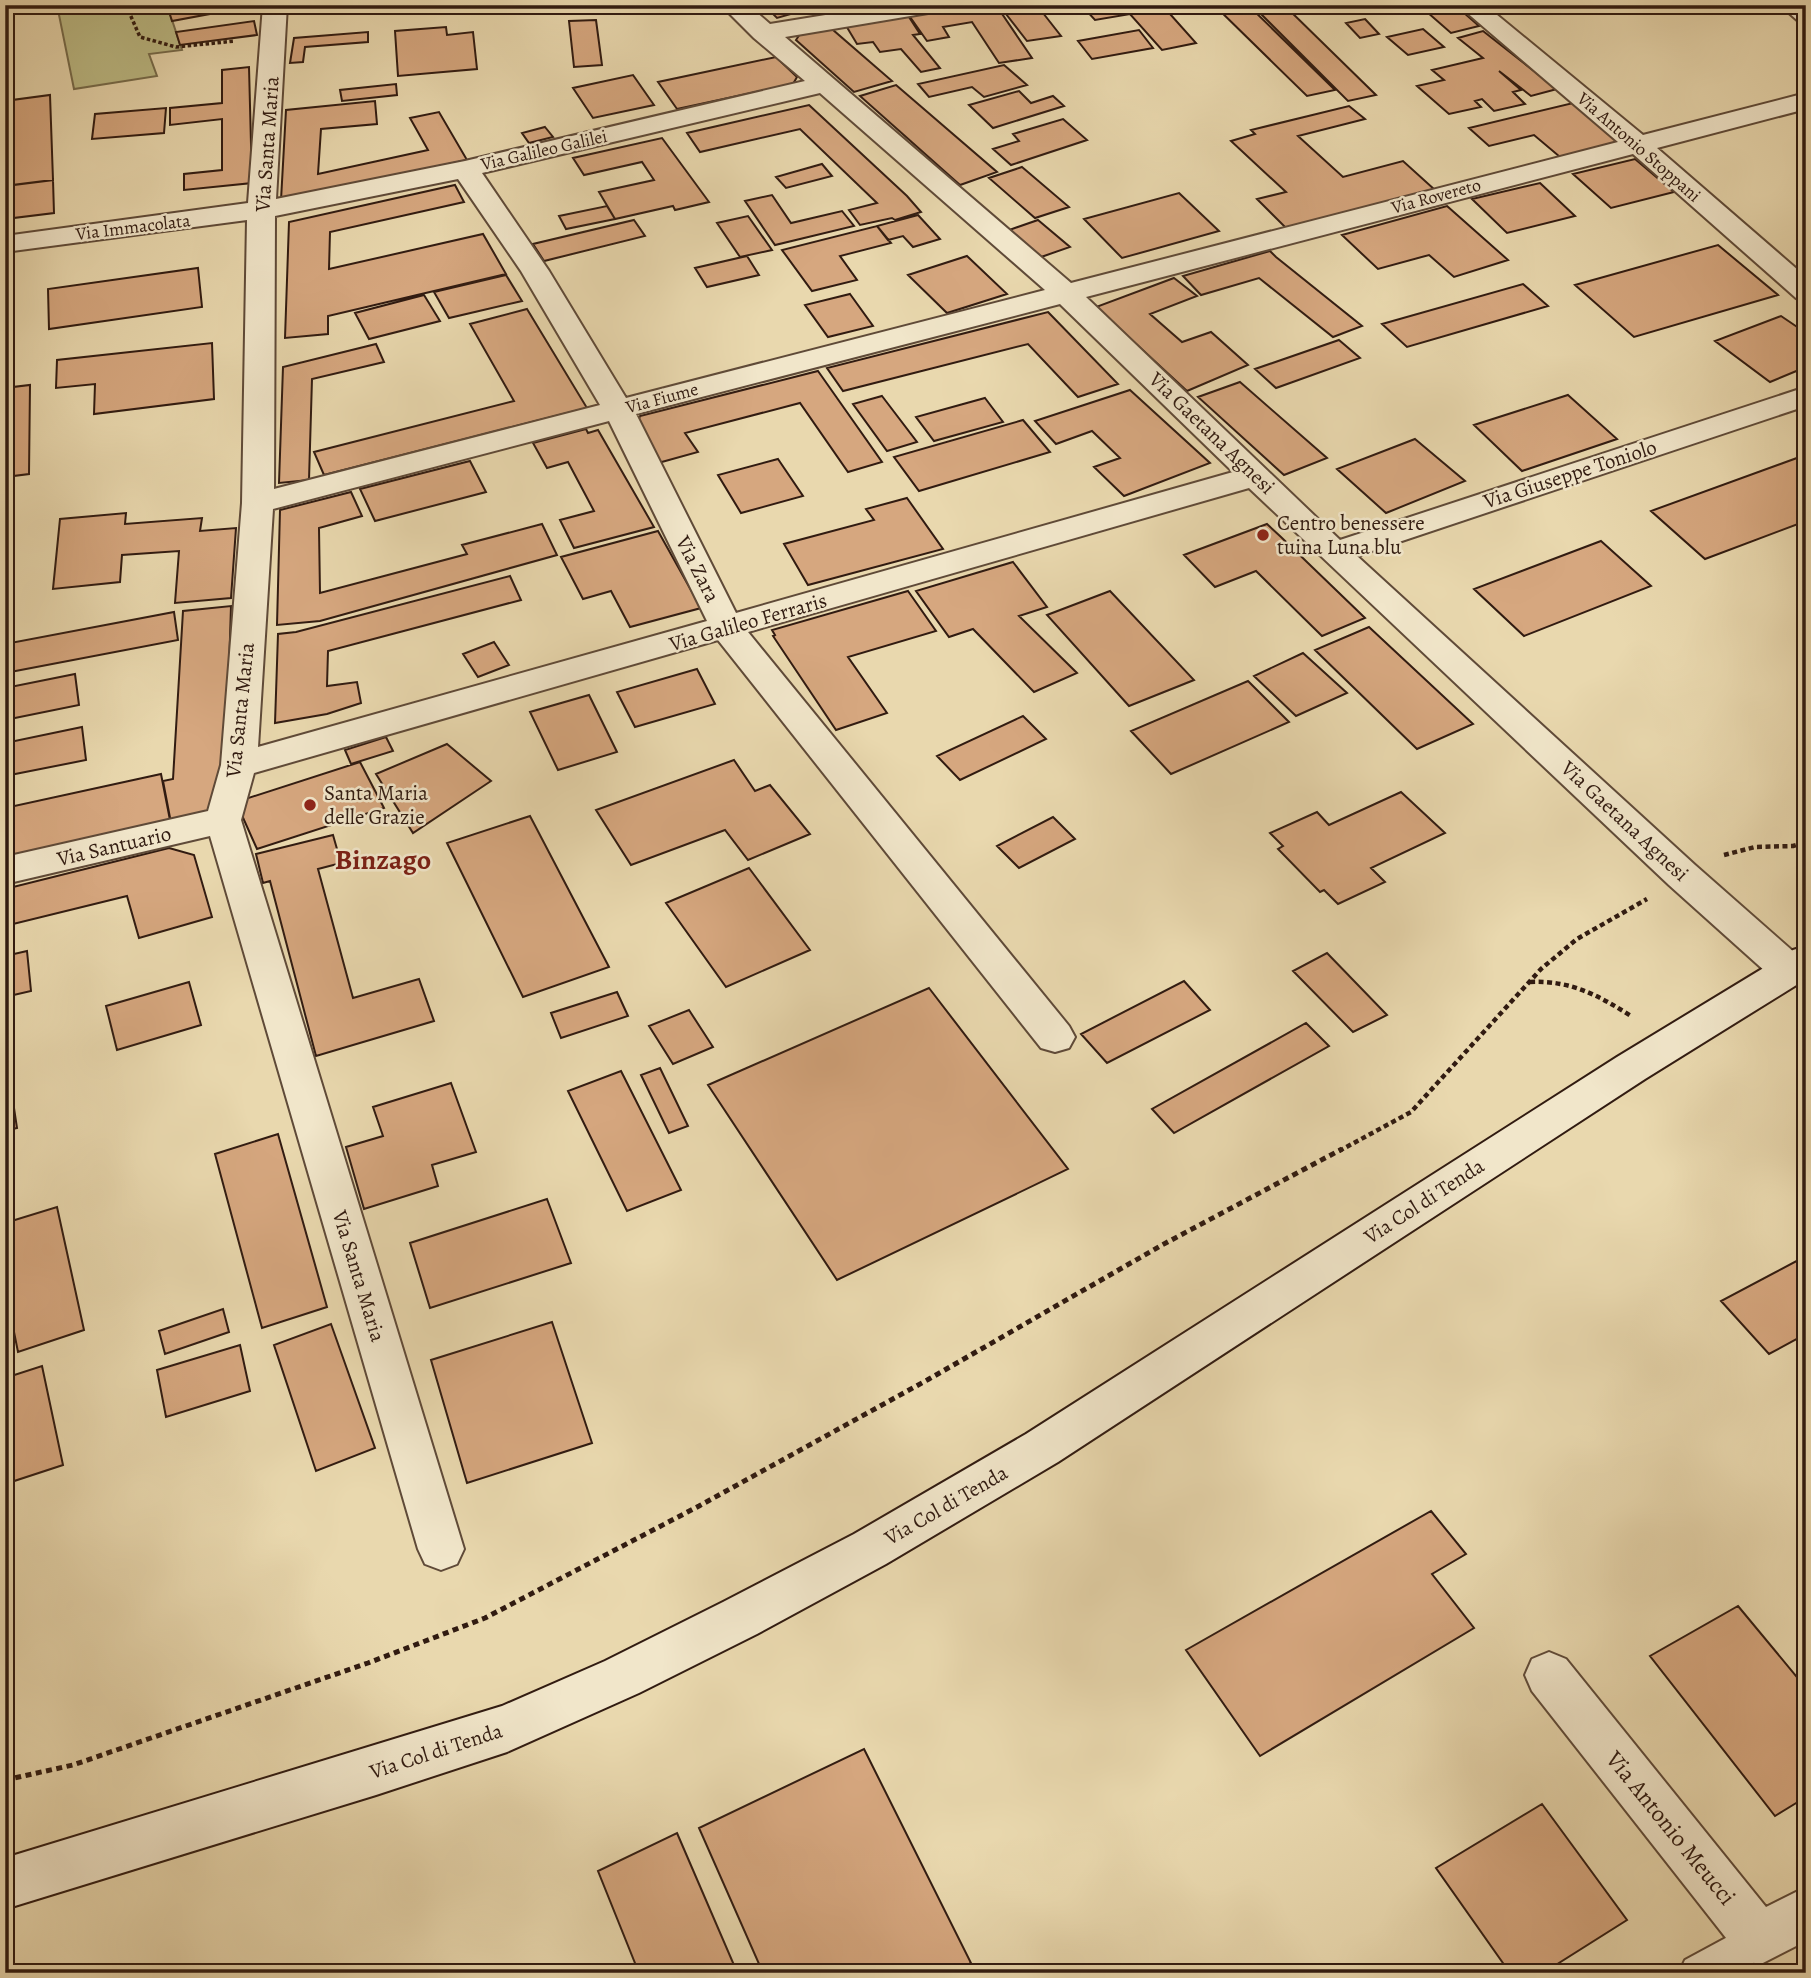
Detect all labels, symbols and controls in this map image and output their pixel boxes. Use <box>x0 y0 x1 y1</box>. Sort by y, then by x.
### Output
street label: Via Santa Maria <box>248 75 286 214</box>
street label: Via Antonio Stoppani <box>1571 86 1706 207</box>
street label: Via Galileo Galilei <box>477 124 610 176</box>
street label: Via Rovereto <box>1388 173 1484 220</box>
street label: Via Immacolata <box>73 208 192 246</box>
street label: Via Gaetana Agnesi <box>1142 365 1281 500</box>
street label: Via Fiume <box>622 377 701 419</box>
street label: Via Giuseppe Toniolo <box>1479 433 1660 516</box>
place label: Centro benessere tuina Luna blu <box>1277 509 1425 561</box>
marker: Centro benessere tuina Luna blu <box>1255 527 1271 543</box>
street label: Via Zara <box>669 530 727 607</box>
street label: Via Galileo Ferraris <box>665 586 830 658</box>
street label: Via Santa Maria <box>219 641 261 780</box>
street label: Via Gaetana Agnesi <box>1554 754 1695 888</box>
place label: Santa Maria delle Grazie <box>324 779 428 831</box>
marker: Santa Maria delle Grazie <box>302 797 318 813</box>
street label: Via Santuario <box>53 819 174 873</box>
district label: Binzago <box>335 841 431 879</box>
street label: Via Col di Tenda <box>1358 1152 1490 1251</box>
street label: Via Santa Maria <box>325 1206 392 1345</box>
street label: Via Col di Tenda <box>878 1458 1013 1552</box>
street label: Via Col di Tenda <box>365 1716 506 1786</box>
street label: Via Antonio Meucci <box>1598 1743 1743 1912</box>

